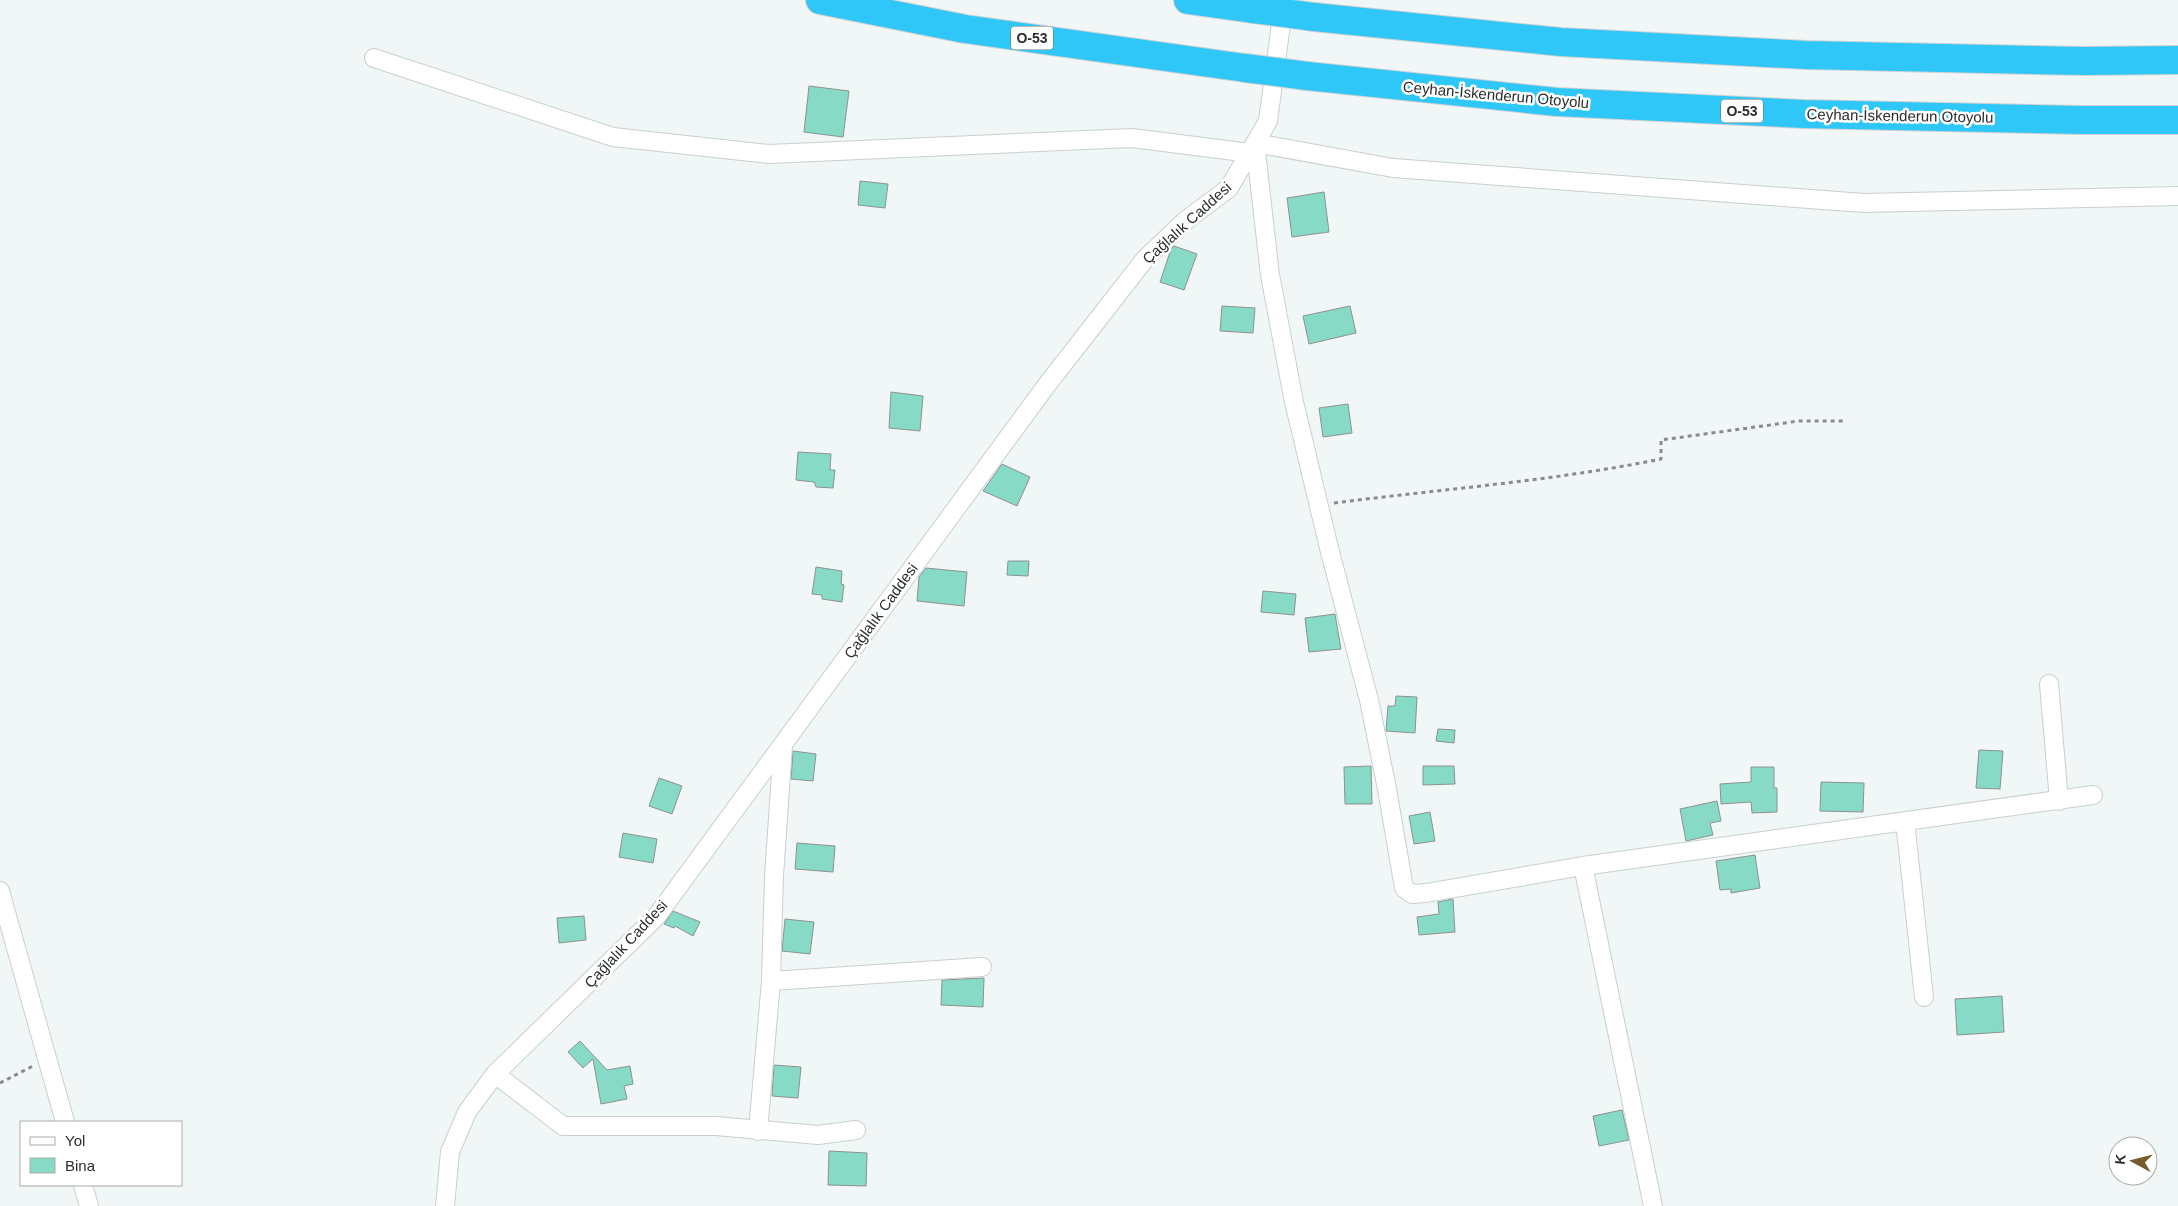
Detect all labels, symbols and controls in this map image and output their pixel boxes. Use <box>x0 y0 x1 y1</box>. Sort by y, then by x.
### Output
road number: O-53 <box>1011 26 1053 49</box>
street label: Ceyhan-İskenderun Otoyolu <box>1402 78 1590 111</box>
road number: O-53 <box>1721 100 1763 122</box>
street label: Ceyhan-İskenderun Otoyolu <box>1806 105 1994 126</box>
street label: Çağlalık Caddesi <box>1139 178 1234 267</box>
street label: Çağlalık Caddesi <box>840 560 921 662</box>
street label: Çağlalık Caddesi <box>581 896 671 991</box>
legend <box>20 1121 182 1186</box>
text: Yol <box>65 1132 85 1149</box>
north arrow <box>2108 1136 2158 1186</box>
text: K <box>2112 1153 2129 1165</box>
text: Bina <box>65 1157 96 1174</box>

